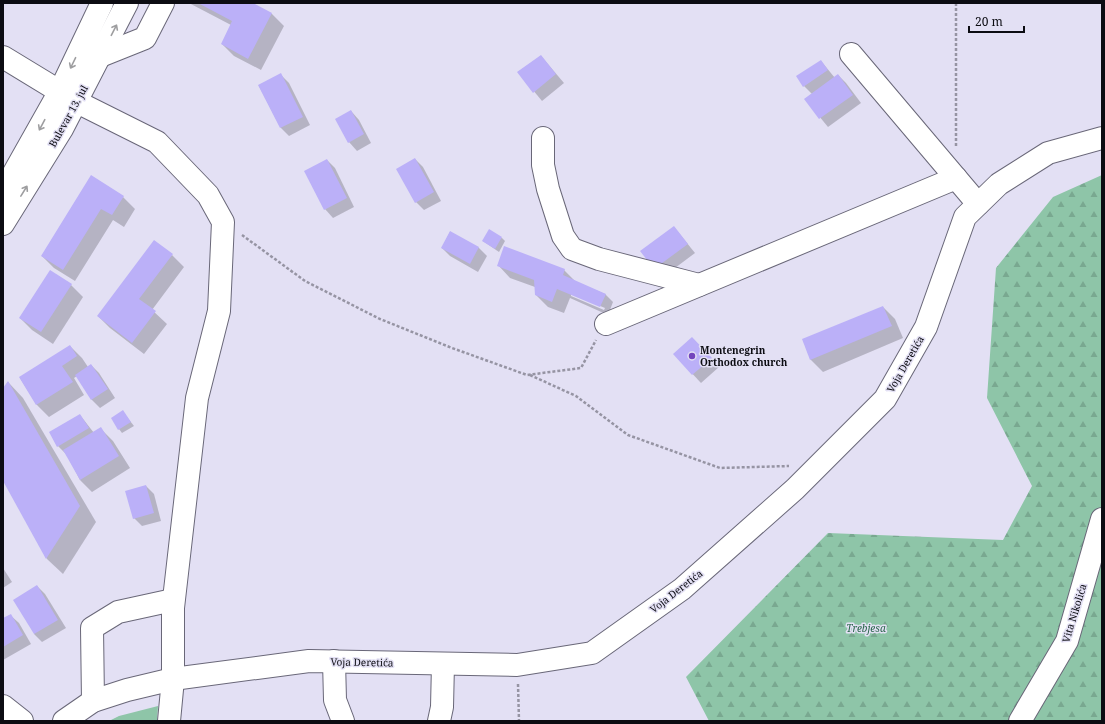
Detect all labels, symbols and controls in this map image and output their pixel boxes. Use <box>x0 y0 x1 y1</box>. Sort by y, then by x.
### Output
scale bar <box>969 8 1024 34</box>
text: 20 m <box>975 13 1003 30</box>
one-way arrow <box>111 24 118 36</box>
one-way arrow <box>69 57 76 69</box>
street label: Bulevar 13. jul <box>45 83 91 149</box>
one-way arrow <box>37 119 45 131</box>
one-way arrow <box>20 185 28 197</box>
street label: Voja Deretića <box>883 333 927 395</box>
place label: Montenegrin Orthodox church <box>700 343 788 369</box>
marker: Montenegrin Orthodox church <box>687 351 697 361</box>
street label: Voja Deretića <box>647 566 705 616</box>
street label: Vita Nikolića <box>1058 582 1090 644</box>
park label: Trebjesa <box>846 621 886 635</box>
street label: Voja Deretića <box>330 654 394 670</box>

